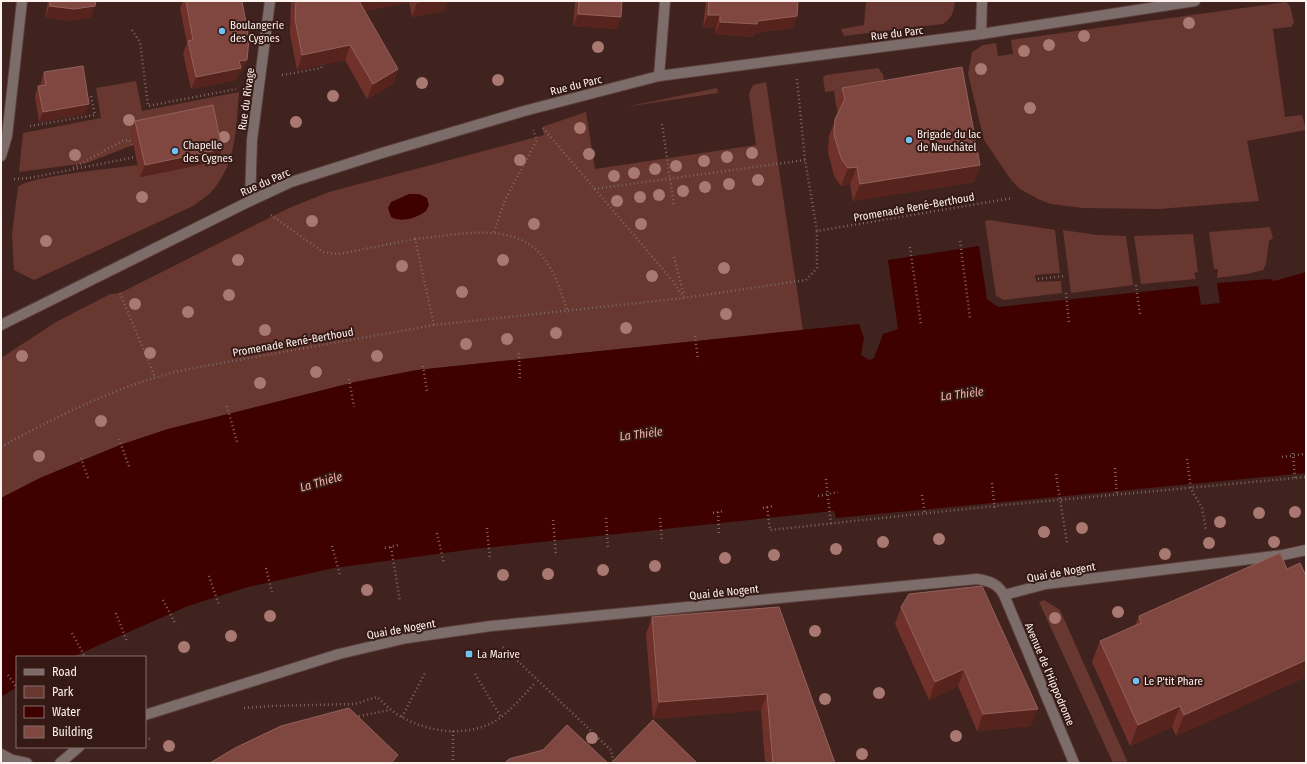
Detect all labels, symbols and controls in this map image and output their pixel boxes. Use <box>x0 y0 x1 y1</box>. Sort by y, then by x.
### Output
place label: Boulangerie des Cygnes <box>230 19 284 45</box>
street label: Rue du Parc <box>870 24 924 43</box>
marker: Boulangerie des Cygnes <box>217 26 227 36</box>
street label: Rue du Rivage <box>236 67 257 131</box>
street label: Rue du Parc <box>549 73 604 98</box>
place label: Brigade du lac de Neuchâtel <box>917 128 981 154</box>
marker: Brigade du lac de Neuchâtel <box>904 135 914 145</box>
place label: Chapelle des Cygnes <box>183 139 233 165</box>
marker: Chapelle des Cygnes <box>170 146 180 156</box>
street label: Rue du Parc <box>238 166 292 199</box>
street label: Promenade René-Berthoud <box>853 190 976 225</box>
street label: Promenade René-Berthoud <box>232 325 355 360</box>
water label: La Thièle <box>940 384 985 404</box>
water label: La Thièle <box>619 424 664 444</box>
water label: La Thièle <box>298 469 344 495</box>
street label: Quai de Nogent <box>1026 560 1097 585</box>
street label: Quai de Nogent <box>689 582 760 603</box>
street label: Quai de Nogent <box>366 617 437 642</box>
street label: Avenue de l'Hippodrome <box>1022 621 1077 728</box>
place label: La Marive <box>477 648 520 661</box>
marker: La Marive <box>464 649 474 659</box>
legend <box>16 656 146 748</box>
text: Road <box>52 665 77 679</box>
place label: Le P'tit Phare <box>1144 675 1203 688</box>
marker: Le P'tit Phare <box>1131 676 1141 686</box>
text: Park <box>52 685 74 699</box>
text: Water <box>52 705 81 719</box>
text: Building <box>52 725 93 739</box>

